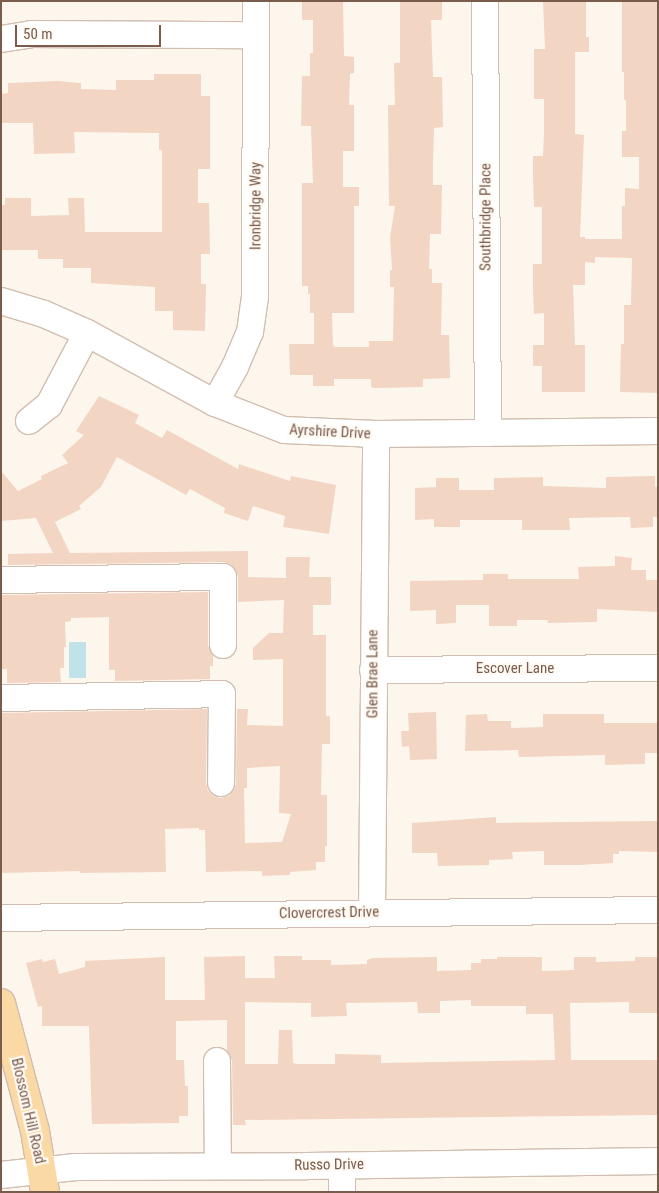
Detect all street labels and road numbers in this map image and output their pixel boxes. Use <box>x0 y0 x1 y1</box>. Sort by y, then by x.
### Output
street label: Ironbridge Way <box>247 162 265 250</box>
street label: Southbridge Place <box>477 163 495 271</box>
street label: Ayrshire Drive <box>289 421 371 443</box>
street label: Glen Brae Lane <box>364 630 382 718</box>
street label: Escover Lane <box>476 660 554 678</box>
street label: Clovercrest Drive <box>279 903 379 923</box>
street label: Blossom Hill Road <box>7 1056 49 1166</box>
street label: Russo Drive <box>294 1155 364 1175</box>

